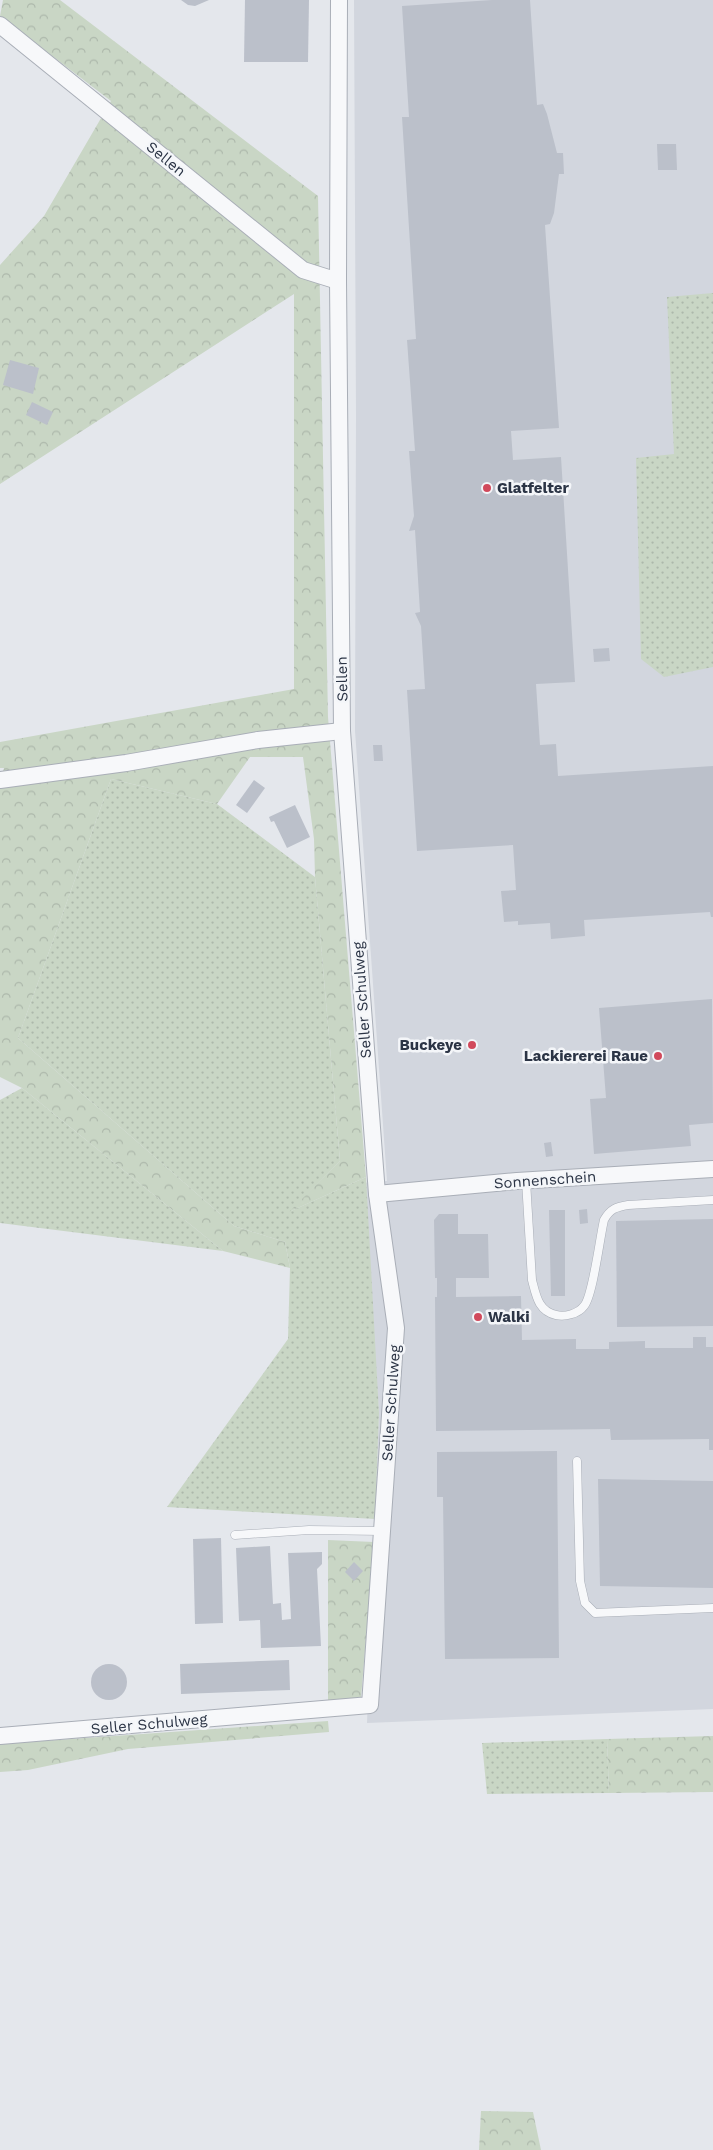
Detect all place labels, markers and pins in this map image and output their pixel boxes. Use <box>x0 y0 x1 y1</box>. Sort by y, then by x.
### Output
place label: Glatfelter <box>497 479 569 497</box>
marker: Glatfelter <box>481 482 493 494</box>
place label: Buckeye <box>400 1036 462 1054</box>
marker: Buckeye <box>466 1039 478 1051</box>
place label: Lackiererei Raue <box>524 1047 648 1065</box>
marker: Lackiererei Raue <box>652 1050 664 1062</box>
place label: Walki <box>488 1308 530 1326</box>
marker: Walki <box>472 1311 484 1323</box>

